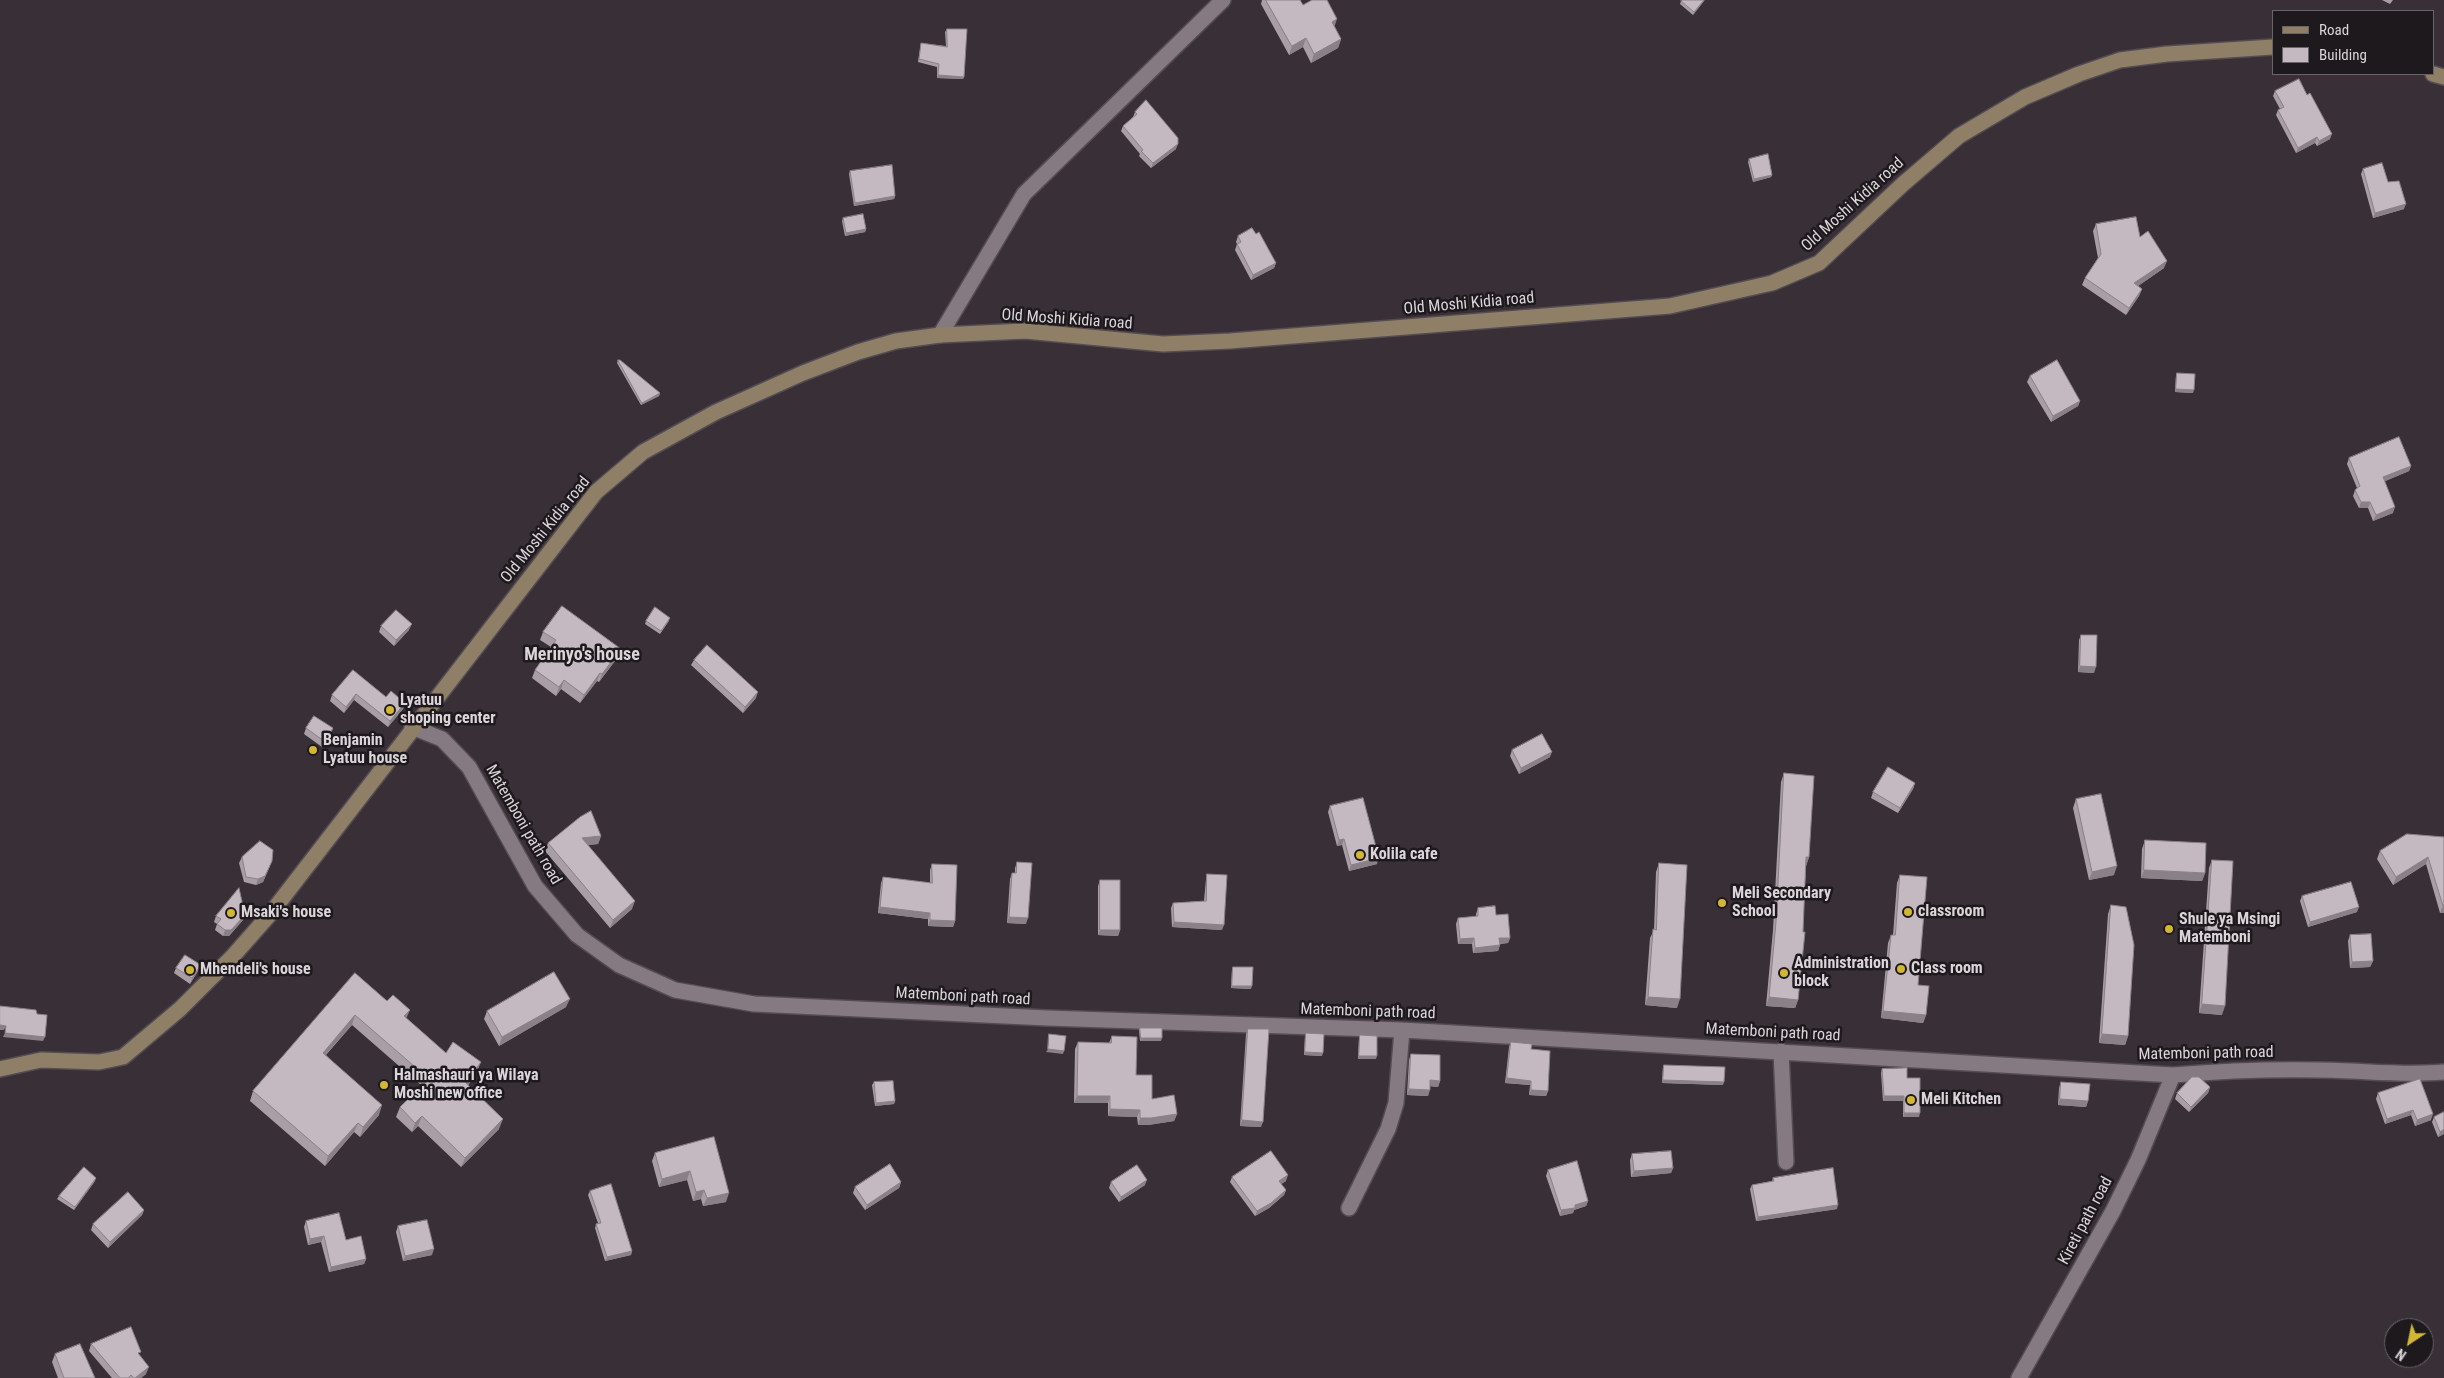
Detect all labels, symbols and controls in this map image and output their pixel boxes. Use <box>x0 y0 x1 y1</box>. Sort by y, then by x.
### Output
legend <box>2272 10 2434 75</box>
text: Road <box>2319 21 2349 39</box>
text: Building <box>2319 46 2367 64</box>
street label: Old Moshi Kidia road <box>1798 154 1908 256</box>
street label: Old Moshi Kidia road <box>1403 289 1535 319</box>
street label: Old Moshi Kidia road <box>1001 306 1133 334</box>
street label: Old Moshi Kidia road <box>497 473 595 587</box>
district label: Merinyo's house <box>524 644 640 666</box>
place label: Lyatuu shoping center <box>400 691 495 729</box>
marker: Lyatuu shoping center <box>384 704 396 716</box>
place label: Benjamin Lyatuu house <box>323 731 407 769</box>
marker: Benjamin Lyatuu house <box>307 744 319 756</box>
street label: Matemboni path road <box>481 762 565 888</box>
place label: Kolila cafe <box>1370 845 1438 865</box>
marker: Kolila cafe <box>1354 849 1366 861</box>
place label: Meli Secondary School <box>1732 884 1831 922</box>
marker: Meli Secondary School <box>1716 897 1728 909</box>
place label: classroom <box>1918 902 1984 922</box>
place label: Msaki's house <box>241 903 331 923</box>
marker: classroom <box>1902 906 1914 918</box>
marker: Msaki's house <box>225 907 237 919</box>
place label: Shule ya Msingi Matemboni <box>2179 910 2280 948</box>
marker: Shule ya Msingi Matemboni <box>2163 923 2175 935</box>
place label: Administration block <box>1794 954 1889 992</box>
place label: Class room <box>1911 959 1983 979</box>
place label: Mhendeli's house <box>200 960 311 980</box>
marker: Class room <box>1895 963 1907 975</box>
marker: Mhendeli's house <box>184 964 196 976</box>
marker: Administration block <box>1778 967 1790 979</box>
street label: Matemboni path road <box>895 984 1031 1010</box>
street label: Matemboni path road <box>1300 1000 1436 1024</box>
street label: Matemboni path road <box>1705 1020 1841 1046</box>
street label: Matemboni path road <box>2138 1043 2274 1065</box>
place label: Halmashauri ya Wilaya Moshi new office <box>394 1066 539 1104</box>
marker: Halmashauri ya Wilaya Moshi new office <box>378 1079 390 1091</box>
place label: Meli Kitchen <box>1921 1090 2001 1110</box>
marker: Meli Kitchen <box>1905 1094 1917 1106</box>
street label: Kireti path road <box>2055 1174 2117 1268</box>
north arrow <box>2384 1318 2434 1368</box>
text: N <box>2393 1346 2409 1364</box>

